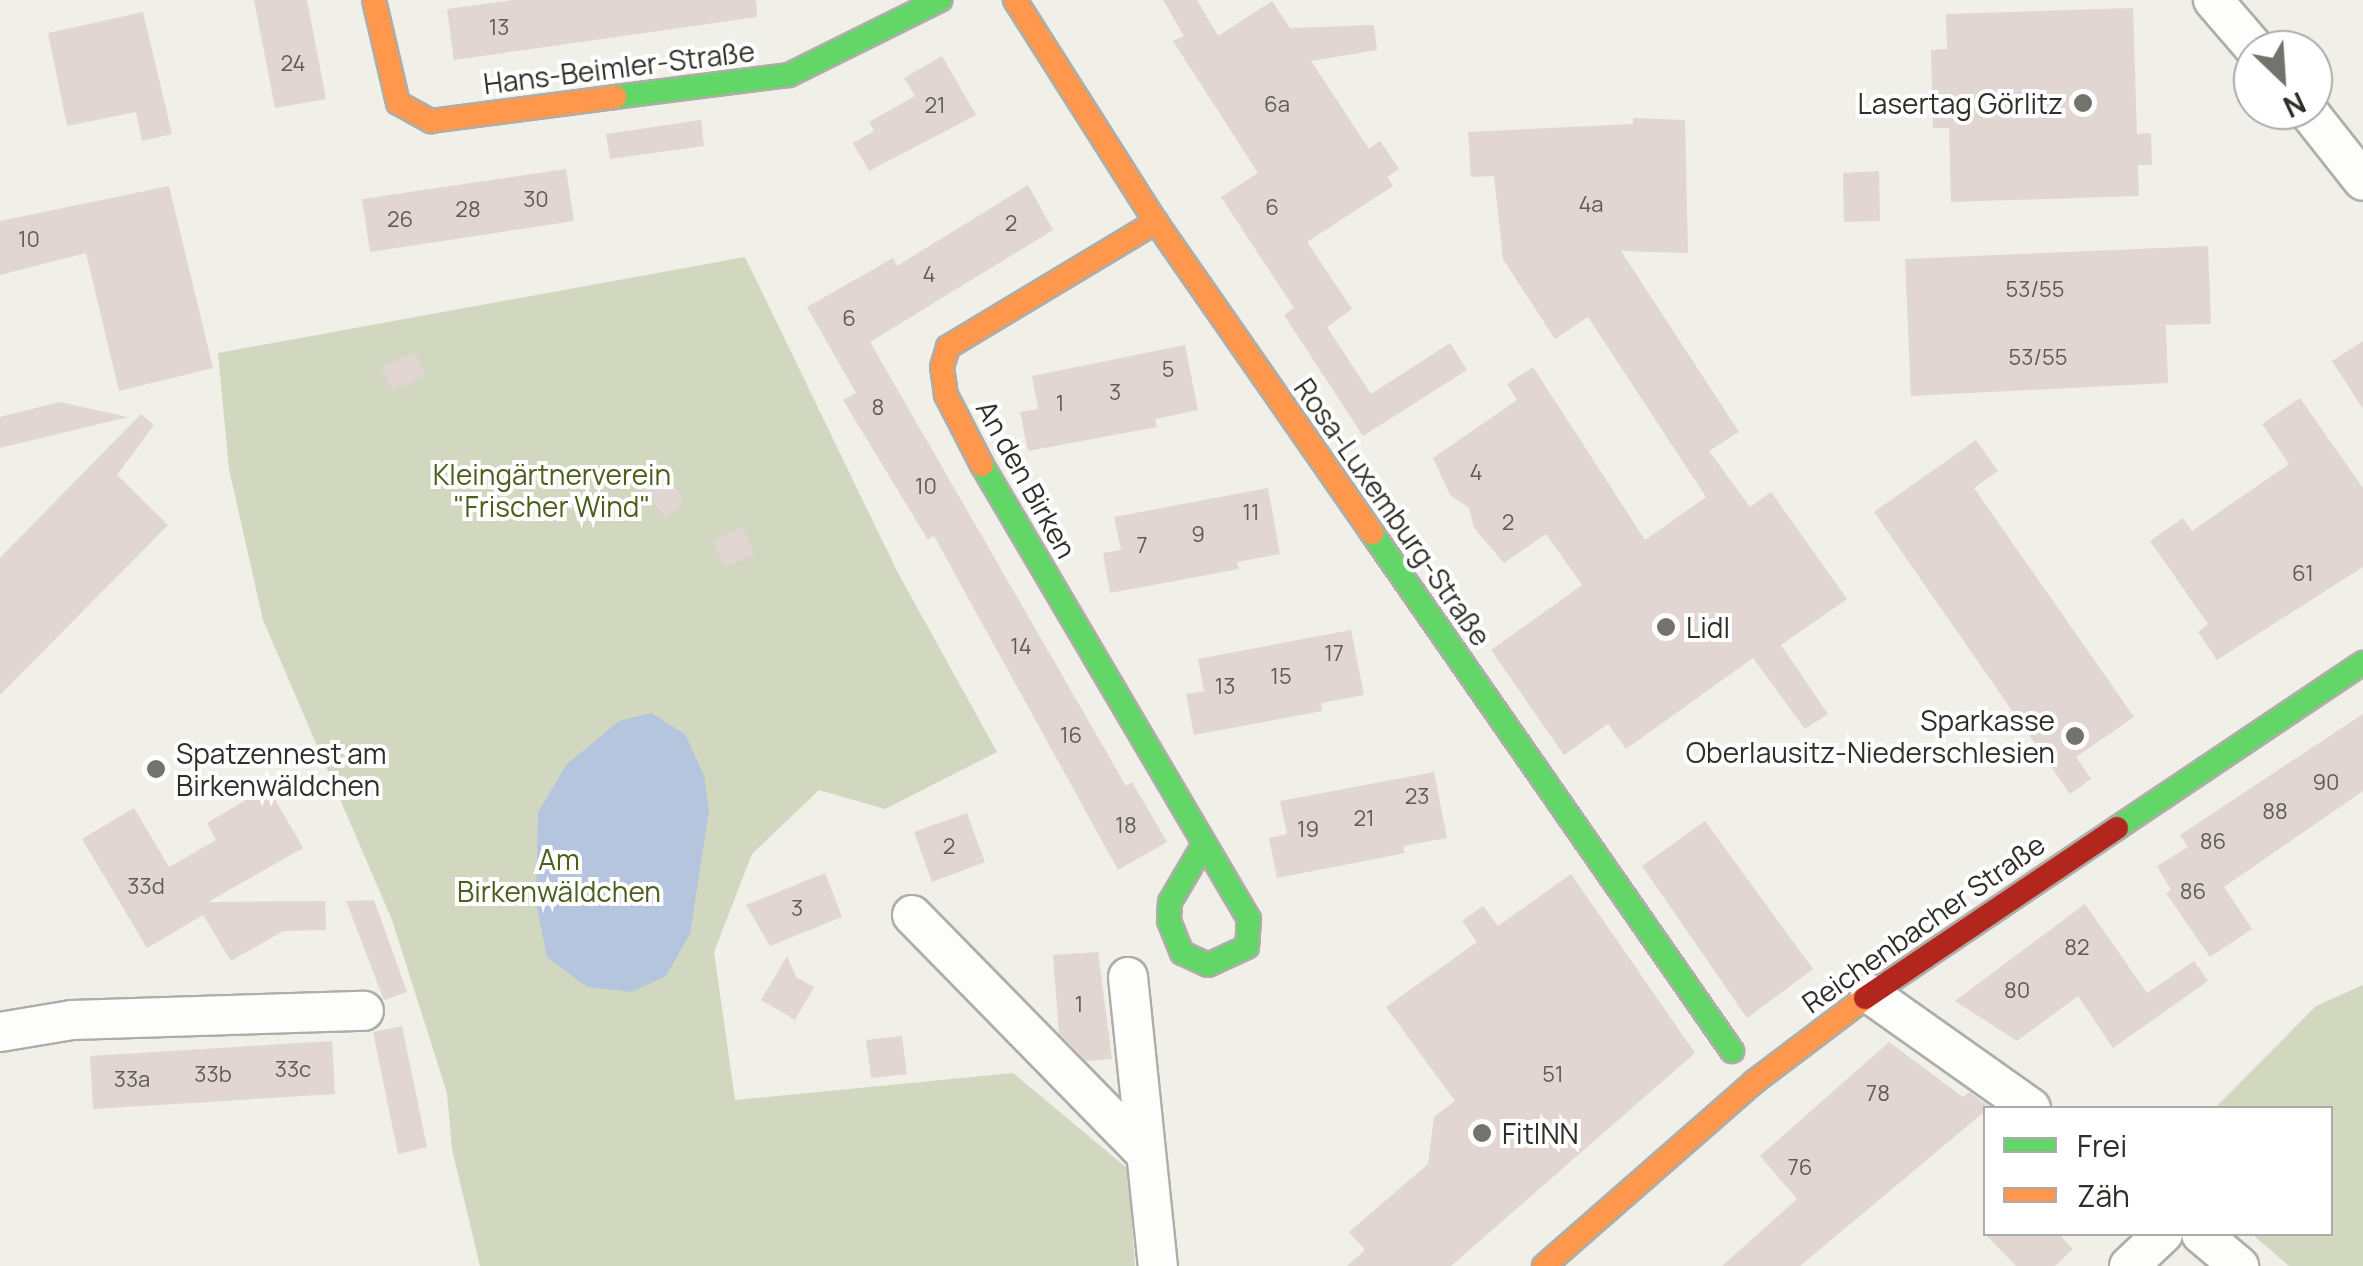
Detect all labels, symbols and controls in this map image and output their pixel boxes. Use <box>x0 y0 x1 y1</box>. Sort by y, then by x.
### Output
house number: 13 <box>489 15 509 41</box>
north arrow <box>2233 30 2333 130</box>
street label: Hans-Beimler-Straße <box>481 34 757 100</box>
house number: 24 <box>280 51 306 77</box>
text: N <box>2278 84 2312 127</box>
place label: Lasertag Görlitz <box>1858 86 2063 120</box>
house number: 6a <box>1264 92 1290 118</box>
marker: Lasertag Görlitz <box>2072 92 2094 114</box>
house number: 21 <box>924 93 946 119</box>
house number: 30 <box>523 187 549 213</box>
house number: 4a <box>1578 192 1604 218</box>
house number: 6 <box>1265 195 1279 221</box>
house number: 28 <box>455 197 481 223</box>
house number: 26 <box>387 207 413 233</box>
house number: 2 <box>1005 211 1017 237</box>
house number: 10 <box>18 227 40 253</box>
house number: 4 <box>923 262 935 288</box>
house number: 53/55 <box>2006 277 2064 303</box>
house number: 6 <box>842 306 856 332</box>
house number: 53/55 <box>2009 345 2067 371</box>
house number: 5 <box>1162 357 1174 383</box>
street label: Rosa-Luxemburg-Straße <box>1288 372 1498 652</box>
house number: 3 <box>1109 380 1121 406</box>
house number: 1 <box>1056 391 1064 417</box>
street label: An den Birken <box>970 394 1084 564</box>
house number: 8 <box>872 395 884 421</box>
park label: Kleingärtnerverein "Frischer Wind" <box>433 457 671 523</box>
house number: 4 <box>1470 460 1482 486</box>
house number: 10 <box>915 474 937 500</box>
house number: 11 <box>1242 500 1260 526</box>
house number: 2 <box>1502 510 1514 536</box>
house number: 9 <box>1191 522 1205 548</box>
house number: 7 <box>1136 533 1148 559</box>
house number: 61 <box>2292 561 2314 587</box>
place label: Lidl <box>1686 610 1730 644</box>
marker: Lidl <box>1655 616 1677 638</box>
house number: 14 <box>1010 634 1032 660</box>
house number: 17 <box>1324 641 1344 667</box>
house number: 15 <box>1270 664 1292 690</box>
house number: 13 <box>1215 674 1235 700</box>
place label: Sparkasse Oberlausitz-Niederschlesien <box>1686 703 2055 769</box>
house number: 16 <box>1060 723 1082 749</box>
marker: Sparkasse Oberlausitz-Niederschlesien <box>2064 725 2086 747</box>
place label: Spatzennest am Birkenwäldchen <box>176 736 387 802</box>
marker: Spatzennest am Birkenwäldchen <box>145 758 167 780</box>
house number: 90 <box>2312 770 2340 796</box>
house number: 23 <box>1405 784 1429 810</box>
house number: 88 <box>2262 799 2288 825</box>
house number: 21 <box>1353 806 1375 832</box>
house number: 18 <box>1115 813 1137 839</box>
house number: 19 <box>1297 817 1319 843</box>
street label: Reichenbacher Straße <box>1795 827 2051 1019</box>
house number: 86 <box>2200 829 2226 855</box>
house number: 2 <box>943 834 955 860</box>
park label: Am Birkenwäldchen <box>457 842 661 908</box>
house number: 33d <box>127 874 165 900</box>
house number: 86 <box>2180 879 2206 905</box>
house number: 3 <box>791 896 803 922</box>
house number: 82 <box>2064 935 2090 961</box>
house number: 80 <box>2004 978 2030 1004</box>
house number: 1 <box>1075 992 1083 1018</box>
house number: 33c <box>275 1057 311 1083</box>
house number: 33b <box>194 1062 232 1088</box>
house number: 51 <box>1542 1062 1564 1088</box>
house number: 33a <box>114 1067 150 1093</box>
house number: 78 <box>1866 1081 1890 1107</box>
legend <box>1983 1106 2333 1236</box>
place label: FitINN <box>1502 1116 1579 1150</box>
marker: FitINN <box>1471 1122 1493 1144</box>
text: Frei <box>2077 1125 2127 1166</box>
house number: 76 <box>1788 1155 1812 1181</box>
text: Zäh <box>2077 1175 2130 1216</box>

